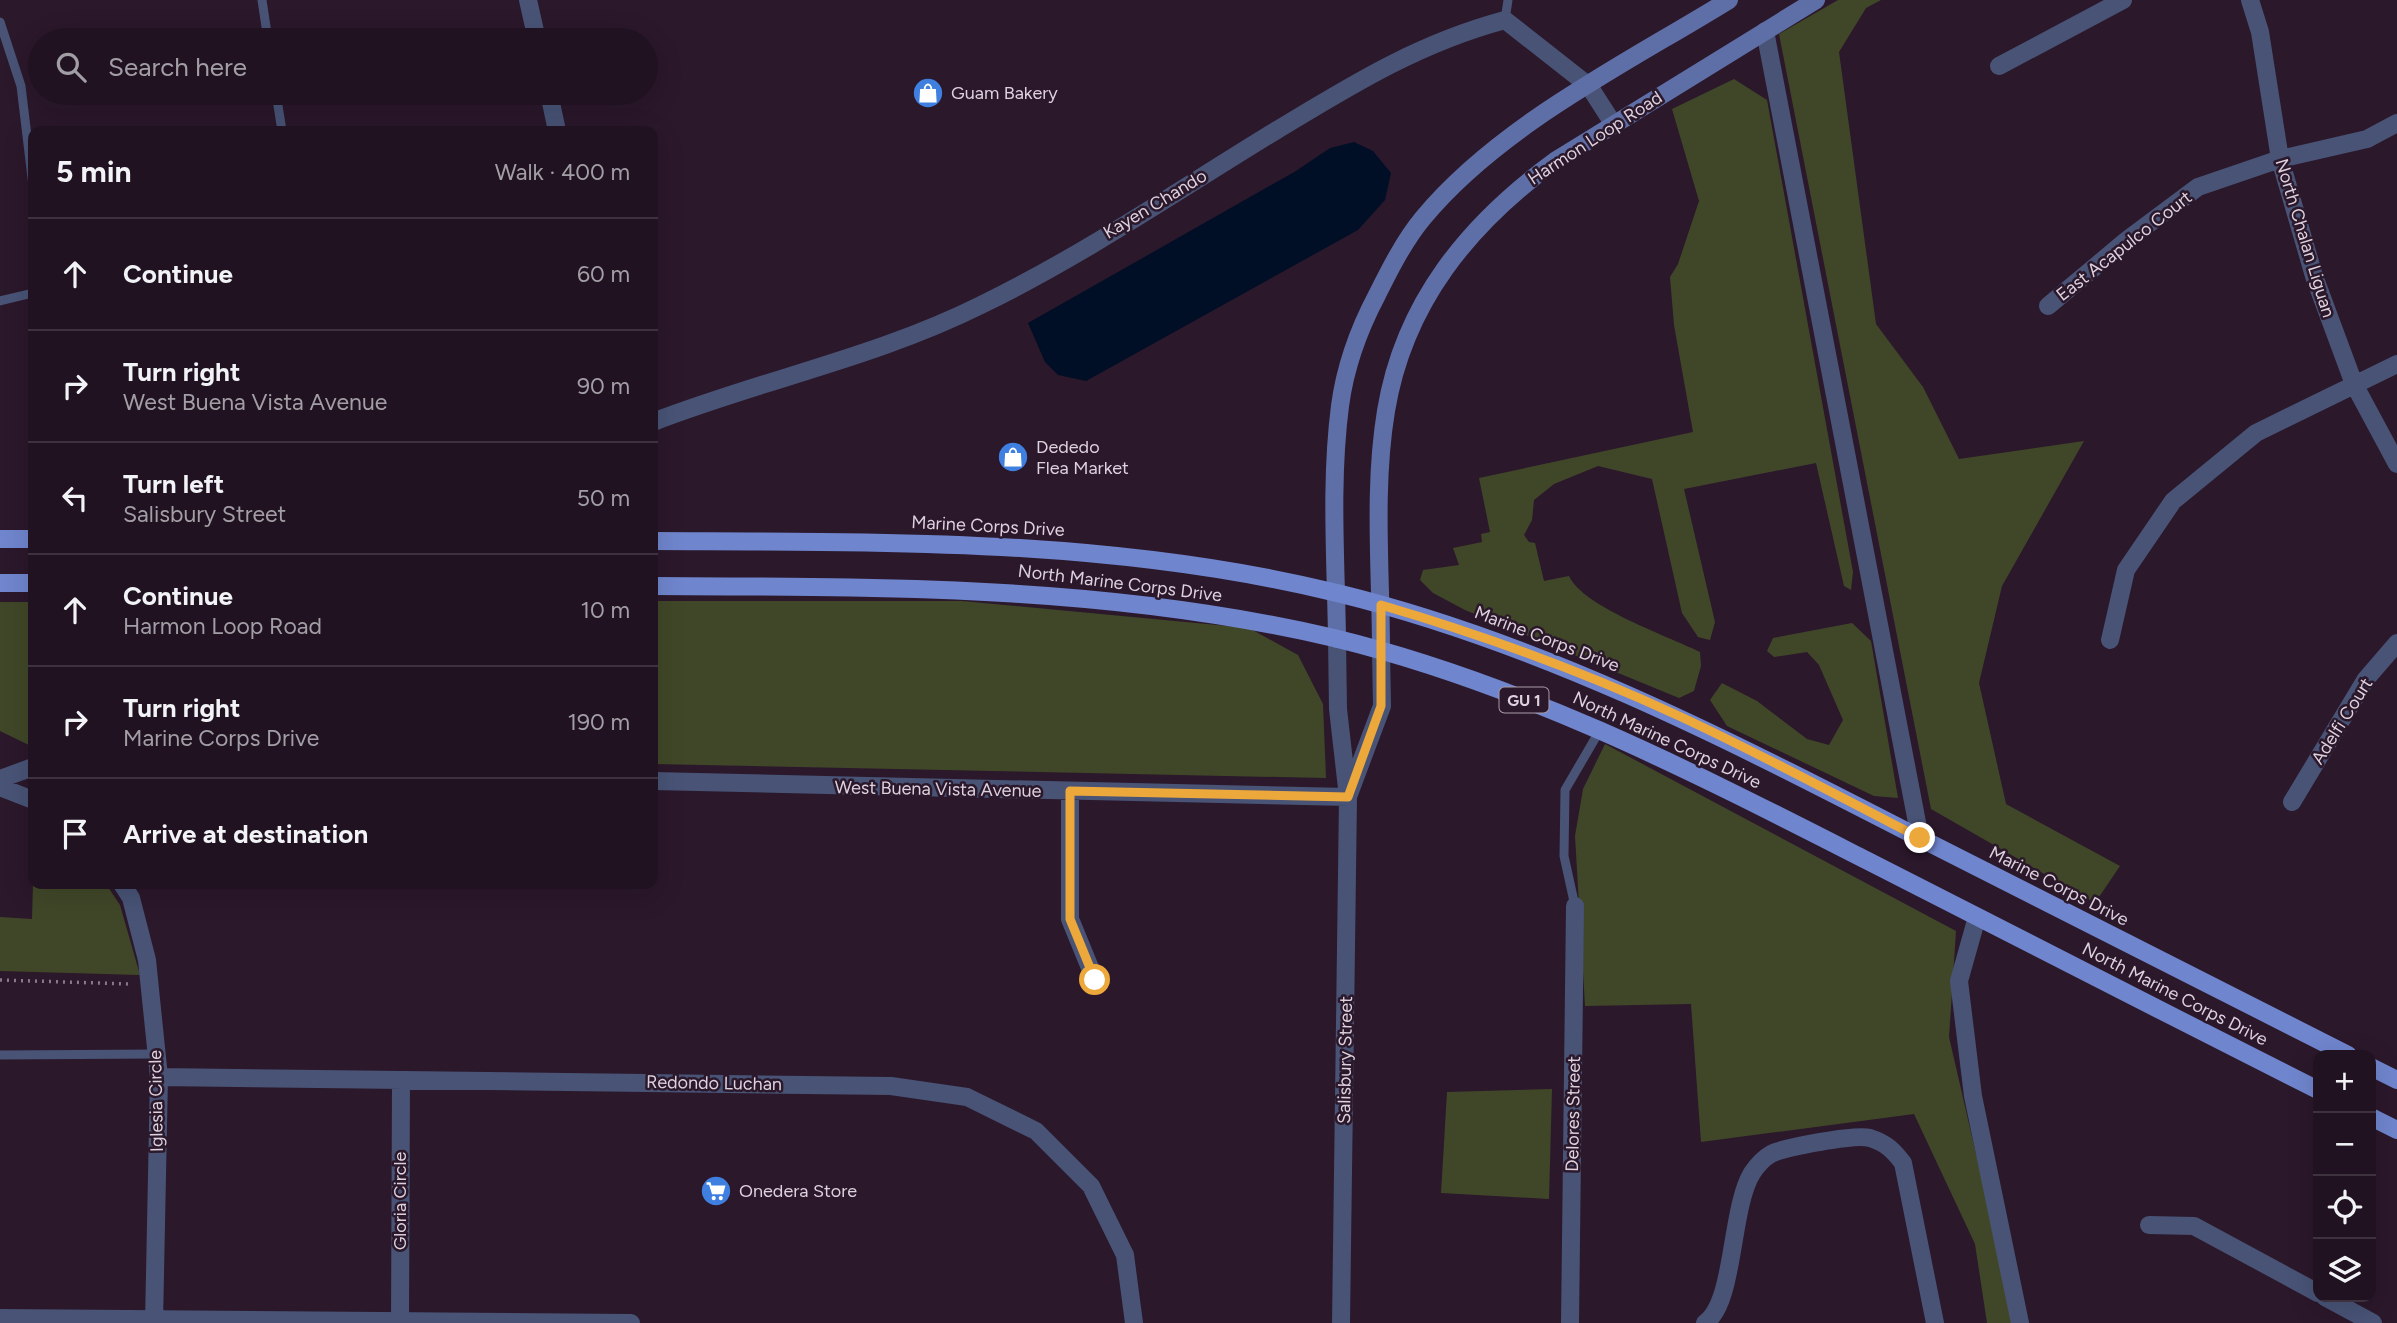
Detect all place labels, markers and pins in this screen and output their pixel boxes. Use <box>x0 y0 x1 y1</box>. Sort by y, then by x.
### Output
shop icon: Guam Bakery <box>911 76 945 110</box>
place label: Guam Bakery <box>951 82 1058 104</box>
place label: Dededo Flea Market <box>1036 436 1129 479</box>
shop icon: Dededo Flea Market <box>996 440 1030 474</box>
supermarket icon: Onedera Store <box>699 1174 733 1208</box>
place label: Onedera Store <box>739 1180 857 1202</box>

